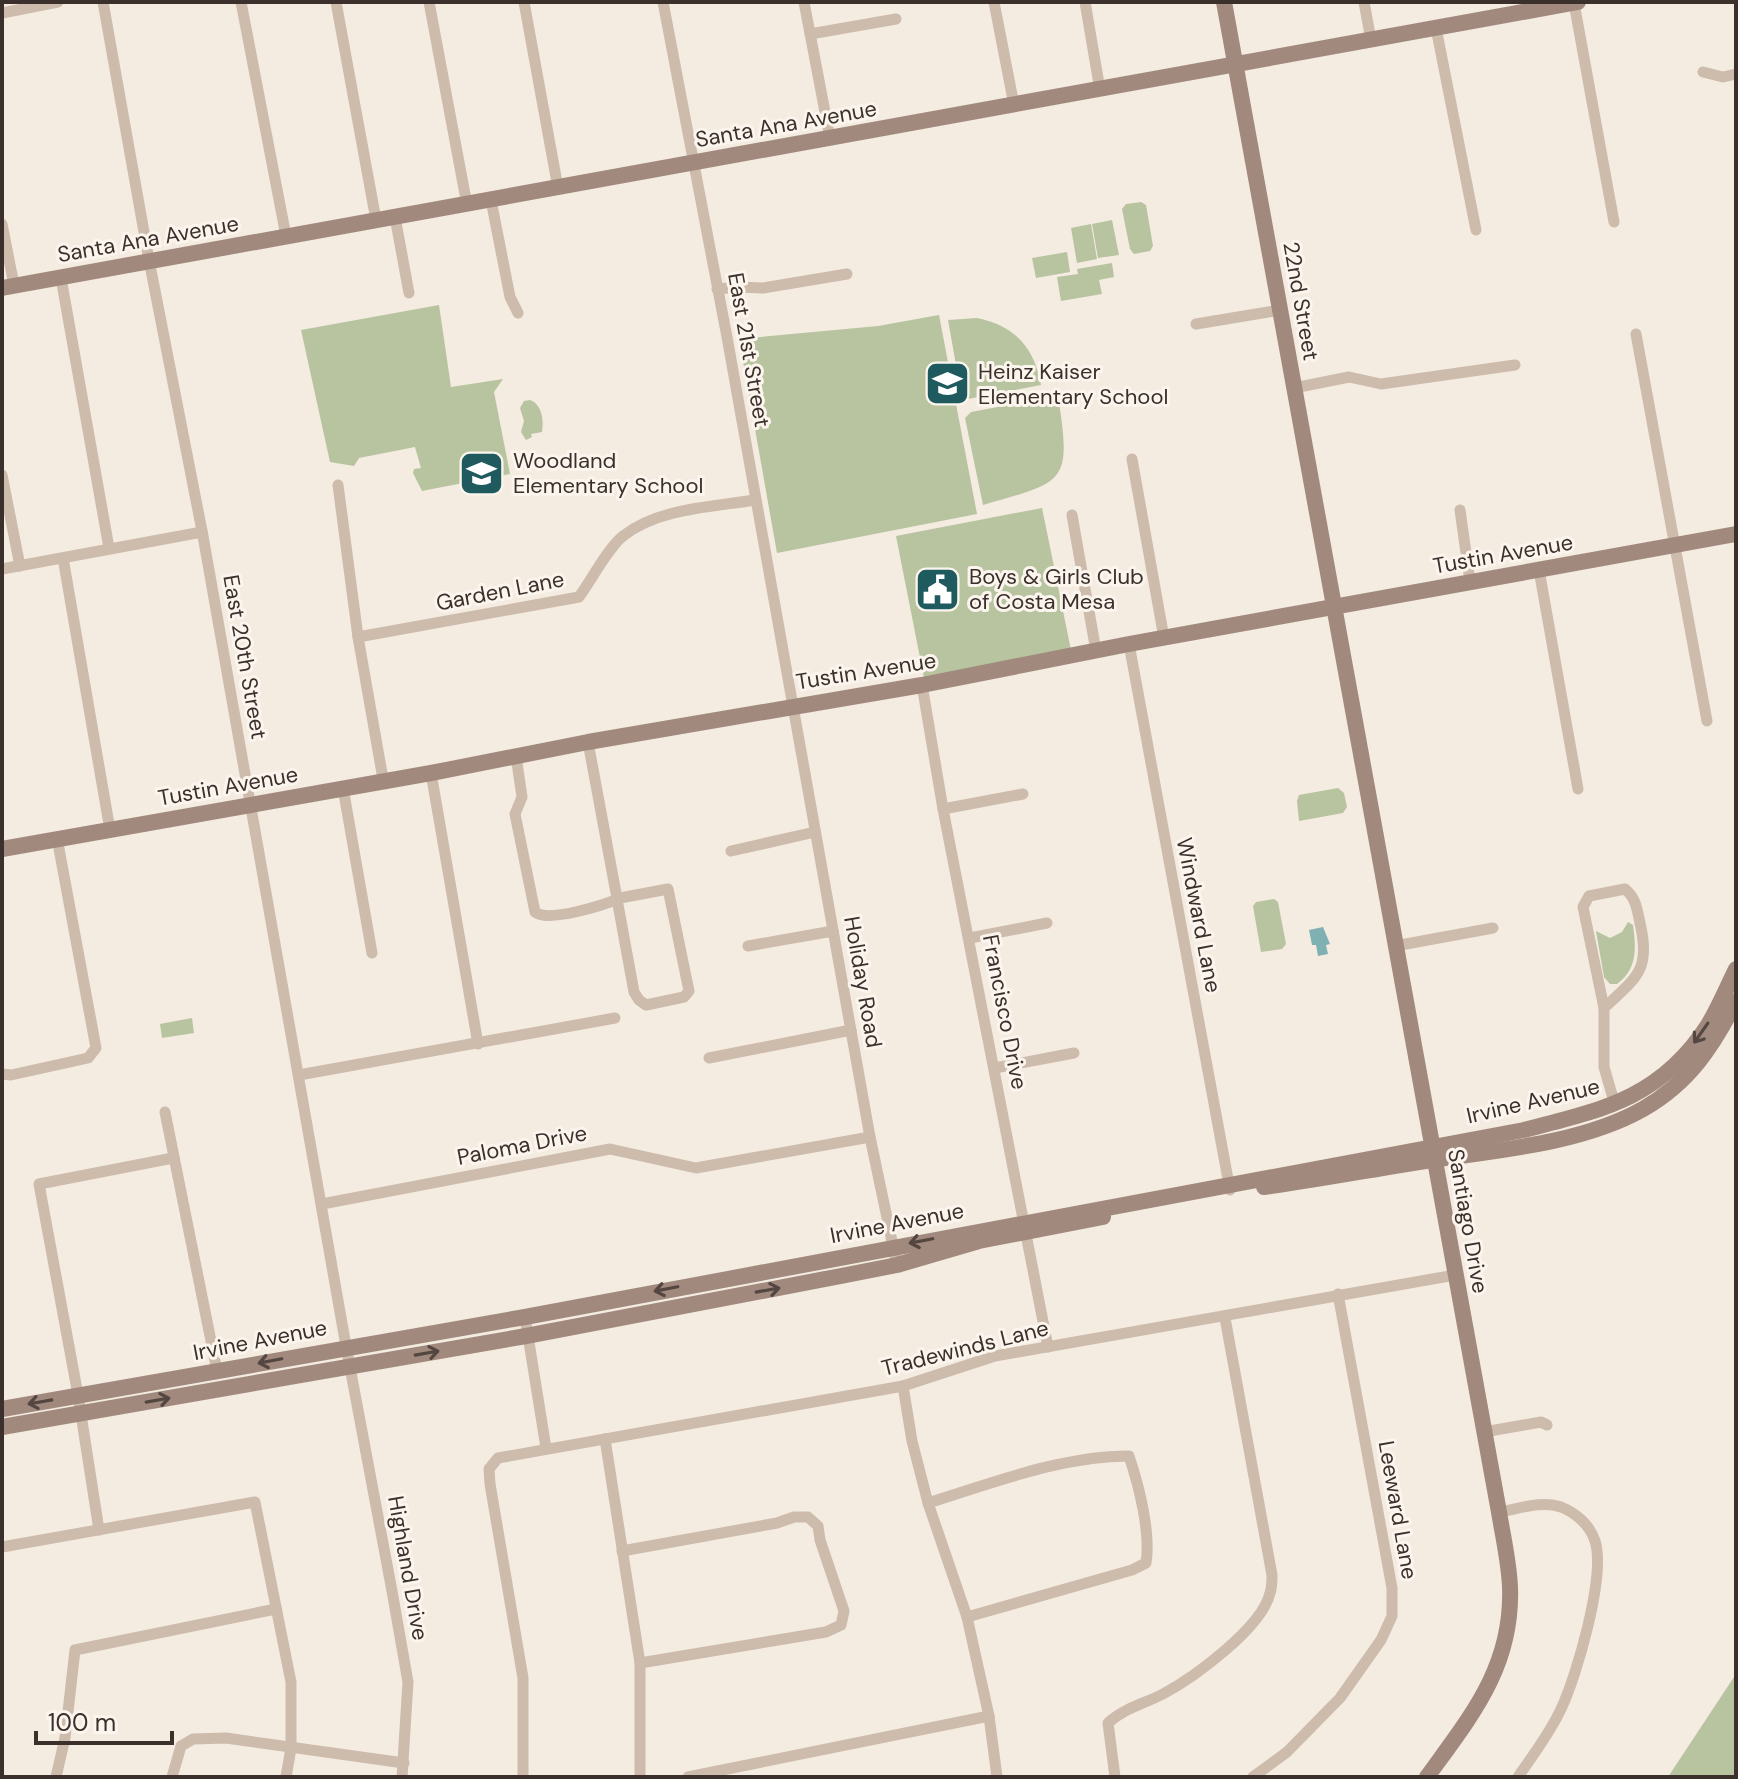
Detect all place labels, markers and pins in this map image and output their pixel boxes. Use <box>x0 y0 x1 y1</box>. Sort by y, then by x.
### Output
place label: Heinz Kaiser Elementary School <box>978 357 1168 411</box>
school or university icon: Heinz Kaiser Elementary School <box>923 360 971 408</box>
place label: Woodland Elementary School <box>513 446 703 500</box>
school or university icon: Woodland Elementary School <box>458 449 506 497</box>
place label: Boys & Girls Club of Costa Mesa <box>969 562 1144 616</box>
public building icon: Boys & Girls Club of Costa Mesa <box>914 565 962 613</box>

